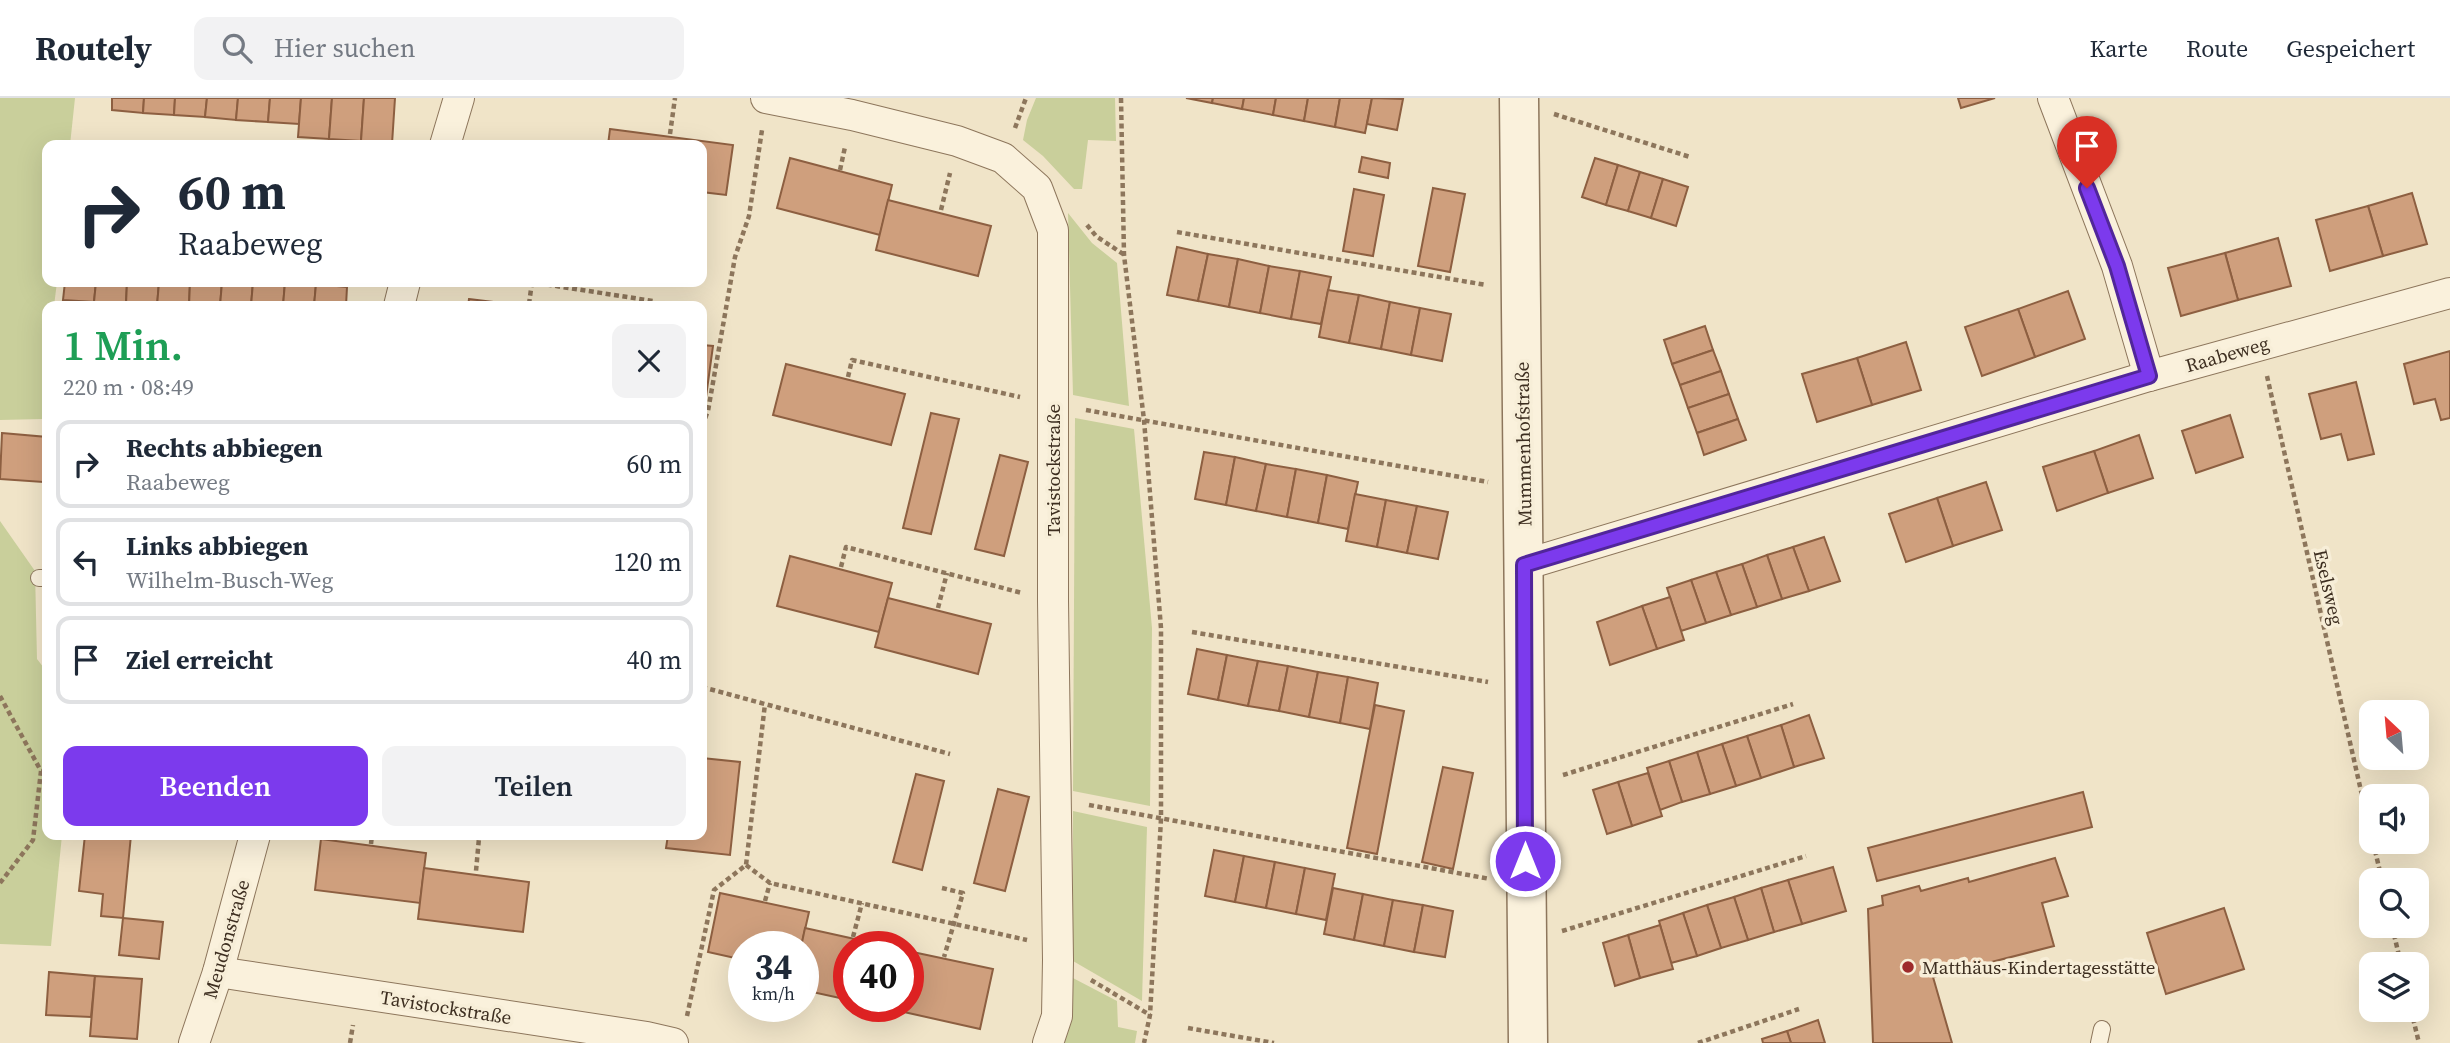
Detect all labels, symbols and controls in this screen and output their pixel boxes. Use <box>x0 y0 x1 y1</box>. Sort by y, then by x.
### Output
search box <box>194 17 684 80</box>
text: Routely <box>35 26 152 71</box>
icon: search <box>218 29 256 67</box>
text: Hier suchen <box>274 30 416 66</box>
text: Karte <box>2089 32 2148 65</box>
text: Route <box>2186 32 2248 65</box>
text: Gespeichert <box>2286 32 2415 65</box>
pin <box>2057 116 2117 188</box>
icon: arrive <box>2068 127 2106 165</box>
text: 60 m <box>178 158 286 225</box>
icon: right <box>63 168 154 259</box>
text: Raabeweg <box>178 222 323 266</box>
text: 1 Min. <box>63 316 183 374</box>
button: close <box>612 324 686 398</box>
street label: Raabeweg <box>2182 330 2272 378</box>
street label: Mummenhofstraße <box>1509 361 1537 527</box>
text: 220 m · 08:49 <box>63 371 194 403</box>
street label: Tavistockstraße <box>1040 404 1066 536</box>
text: Rechts abbiegen <box>126 430 323 466</box>
icon: right <box>67 445 105 483</box>
text: 60 m <box>627 446 682 482</box>
text: Raabeweg <box>126 466 230 498</box>
text: Links abbiegen <box>126 528 309 564</box>
icon: left <box>67 543 105 581</box>
text: 120 m <box>614 544 682 580</box>
street label: Eselsweg <box>2308 547 2350 627</box>
text: Wilhelm-Busch-Weg <box>126 564 333 596</box>
icon: arrive <box>67 641 105 679</box>
text: Ziel erreicht <box>126 642 273 678</box>
text: 40 m <box>627 642 682 678</box>
north arrow <box>2359 700 2429 770</box>
map controls <box>2359 700 2429 1022</box>
button: Beenden <box>63 746 368 826</box>
button: Teilen <box>382 746 686 826</box>
button: sound <box>2359 784 2429 854</box>
position arrow <box>1488 824 1562 898</box>
button: search <box>2359 868 2429 938</box>
street label: Meudonstraße <box>197 876 255 1002</box>
speed limit sign: 40 <box>833 931 924 1022</box>
text: 34 <box>755 943 792 991</box>
button: layers <box>2359 952 2429 1022</box>
place label: Matthäus-Kindertagesstätte <box>1922 954 2156 980</box>
marker: Matthäus-Kindertagesstätte <box>1900 959 1916 975</box>
text: km/h <box>752 981 795 1006</box>
street label: Tavistockstraße <box>379 984 513 1030</box>

